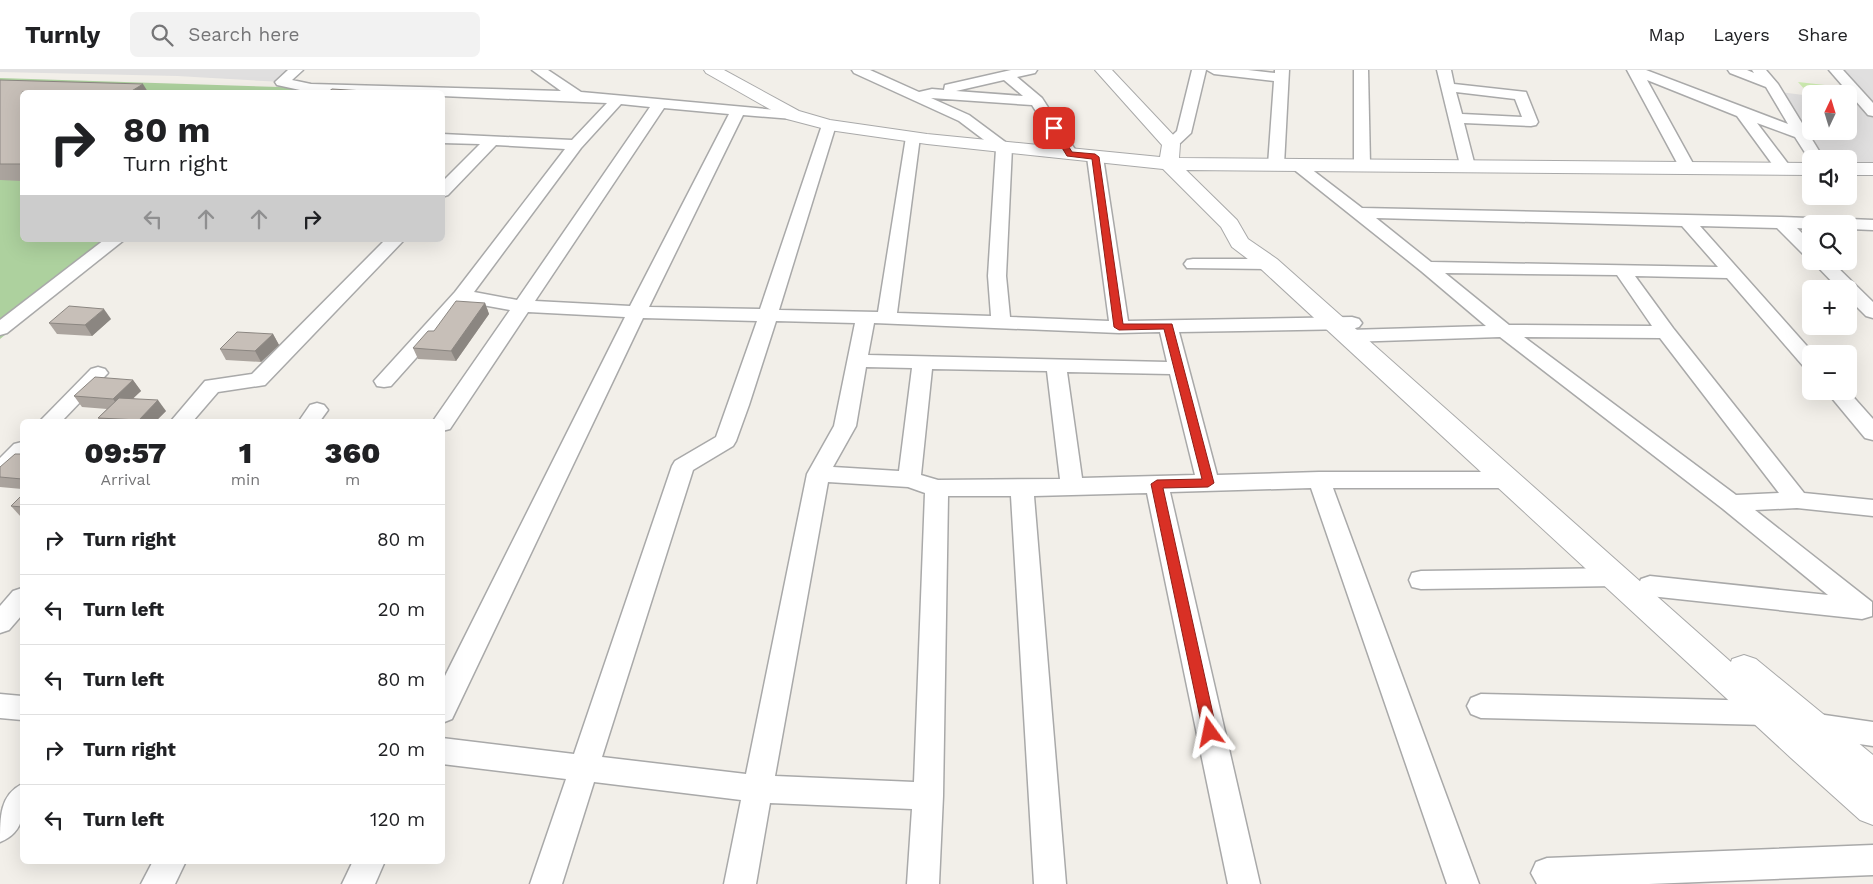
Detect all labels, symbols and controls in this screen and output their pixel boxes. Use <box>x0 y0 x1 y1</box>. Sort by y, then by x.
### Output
search box <box>130 12 480 57</box>
text: Turnly <box>25 21 100 49</box>
icon: search <box>148 21 176 49</box>
text: Search here <box>188 23 300 46</box>
text: Map <box>1648 24 1685 45</box>
text: Layers <box>1713 24 1770 45</box>
text: Share <box>1798 24 1848 45</box>
north arrow <box>1802 85 1858 140</box>
map controls <box>1802 85 1857 400</box>
pin <box>1033 107 1075 149</box>
text: 80 m <box>123 109 210 151</box>
icon: right <box>40 110 105 175</box>
icon: arrive <box>1040 114 1068 142</box>
button: sound <box>1802 150 1857 205</box>
text: Turn right <box>123 151 228 176</box>
icon: left <box>139 205 167 233</box>
icon: ahead <box>192 205 220 233</box>
icon: ahead <box>245 205 273 233</box>
icon: right <box>298 205 326 233</box>
button: search <box>1802 215 1857 270</box>
button: + <box>1802 280 1857 335</box>
button: − <box>1802 345 1857 400</box>
text: 09:57 <box>84 435 167 470</box>
text: 1 <box>239 435 252 470</box>
text: 360 <box>325 435 381 470</box>
text: Arrival <box>100 470 150 489</box>
text: min <box>231 470 260 489</box>
text: m <box>345 470 360 489</box>
icon: right <box>40 526 68 554</box>
text: Turn right <box>83 528 176 551</box>
text: 80 m <box>377 528 425 551</box>
icon: left <box>40 596 68 624</box>
text: Turn left <box>83 598 164 621</box>
text: 20 m <box>378 598 425 621</box>
icon: left <box>40 666 68 694</box>
text: Turn left <box>83 668 164 691</box>
text: 80 m <box>377 668 425 691</box>
position arrow <box>1183 705 1235 757</box>
icon: right <box>40 736 68 764</box>
text: Turn right <box>83 738 176 761</box>
text: 20 m <box>378 738 425 761</box>
icon: left <box>40 806 68 834</box>
text: Turn left <box>83 808 164 831</box>
text: 120 m <box>370 808 425 831</box>

